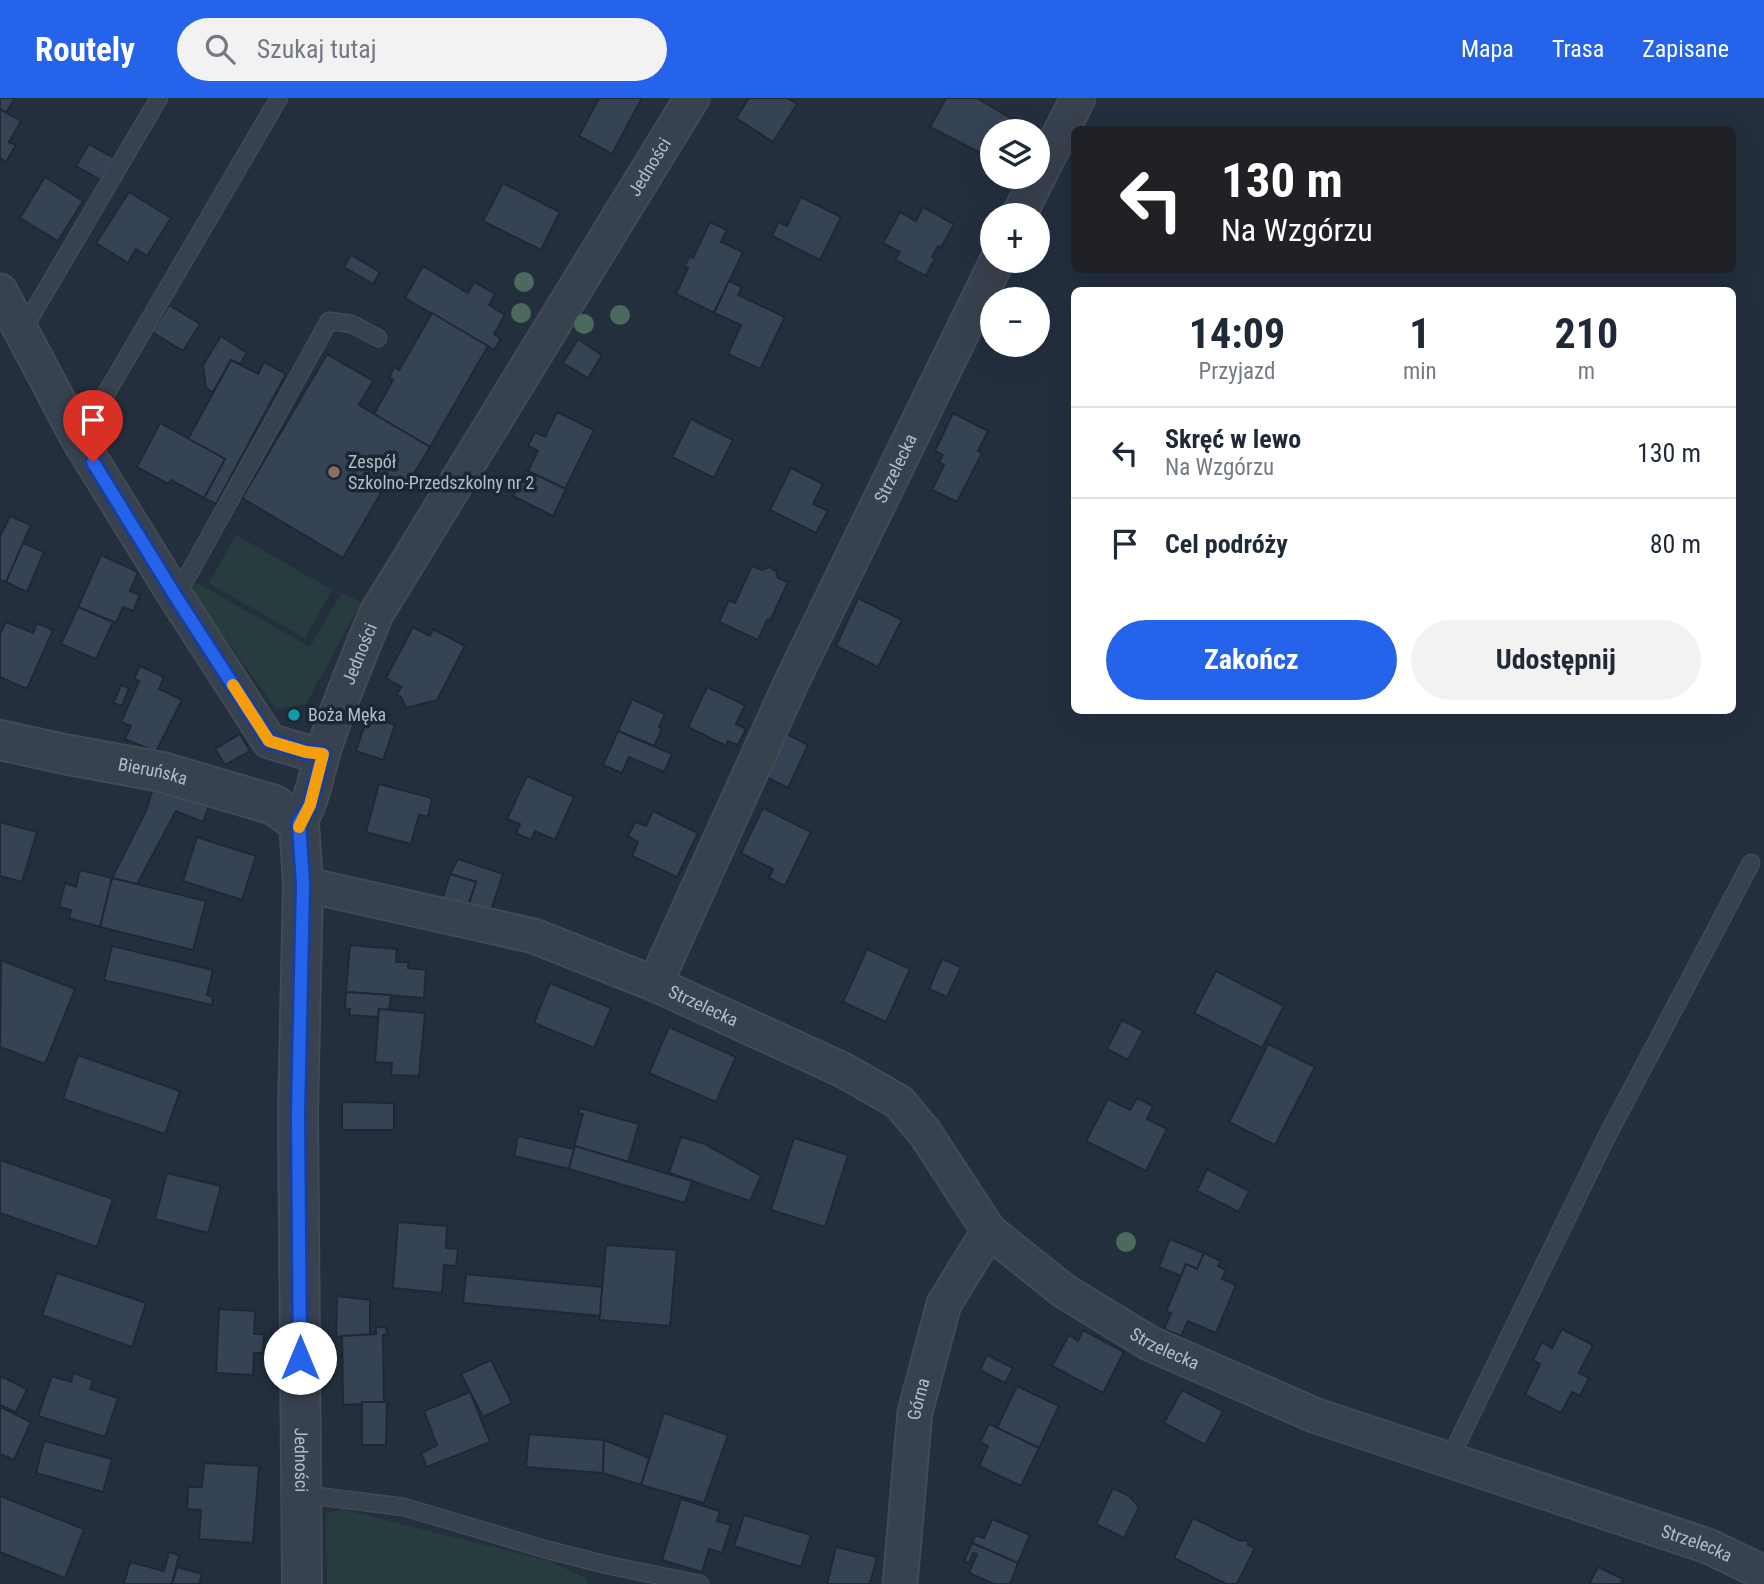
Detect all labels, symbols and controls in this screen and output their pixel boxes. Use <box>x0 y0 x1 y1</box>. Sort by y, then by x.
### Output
search box <box>177 18 667 81</box>
text: Routely <box>35 30 135 69</box>
icon: search <box>201 30 239 68</box>
text: Szukaj tutaj <box>257 34 377 64</box>
text: Mapa <box>1461 35 1514 63</box>
text: Trasa <box>1552 35 1604 63</box>
text: Zapisane <box>1642 35 1729 63</box>
map controls <box>980 119 1050 357</box>
button: layers <box>980 119 1050 189</box>
street label: Jedności <box>623 134 675 200</box>
text: 130 m <box>1221 152 1343 209</box>
icon: left <box>1106 154 1197 245</box>
button: + <box>980 203 1050 273</box>
text: Na Wzgórzu <box>1221 211 1373 249</box>
button: − <box>980 287 1050 357</box>
text: 14:09 <box>1189 309 1285 358</box>
text: 1 <box>1409 309 1430 358</box>
text: 210 <box>1554 309 1618 358</box>
text: Przyjazd <box>1199 358 1275 385</box>
text: min <box>1403 358 1437 385</box>
text: m <box>1578 358 1595 385</box>
pin <box>63 390 123 462</box>
icon: arrive <box>74 401 112 439</box>
text: Skręć w lewo <box>1165 424 1301 454</box>
street label: Strzelecka <box>870 430 921 506</box>
icon: left <box>1106 434 1144 472</box>
text: 130 m <box>1637 438 1701 468</box>
place label: Zespół Szkolno-Przedszkolny nr 2 <box>348 451 534 493</box>
text: Na Wzgórzu <box>1165 454 1274 481</box>
marker: Zespół Szkolno-Przedszkolny nr 2 <box>326 464 342 480</box>
icon: arrive <box>1106 525 1144 563</box>
text: Cel podróży <box>1165 529 1288 559</box>
text: 80 m <box>1650 529 1701 559</box>
street label: Jedności <box>337 620 381 687</box>
button: Zakończ <box>1106 620 1397 700</box>
button: Udostępnij <box>1411 620 1701 700</box>
place label: Boża Męka <box>308 704 386 725</box>
marker: Boża Męka <box>286 707 302 723</box>
street label: Bieruńska <box>117 753 190 789</box>
street label: Strzelecka <box>665 981 741 1031</box>
position arrow <box>263 1321 337 1395</box>
street label: Strzelecka <box>1126 1323 1203 1374</box>
street label: Górna <box>903 1376 934 1421</box>
street label: Jedności <box>291 1428 312 1492</box>
street label: Strzelecka <box>1659 1520 1736 1566</box>

